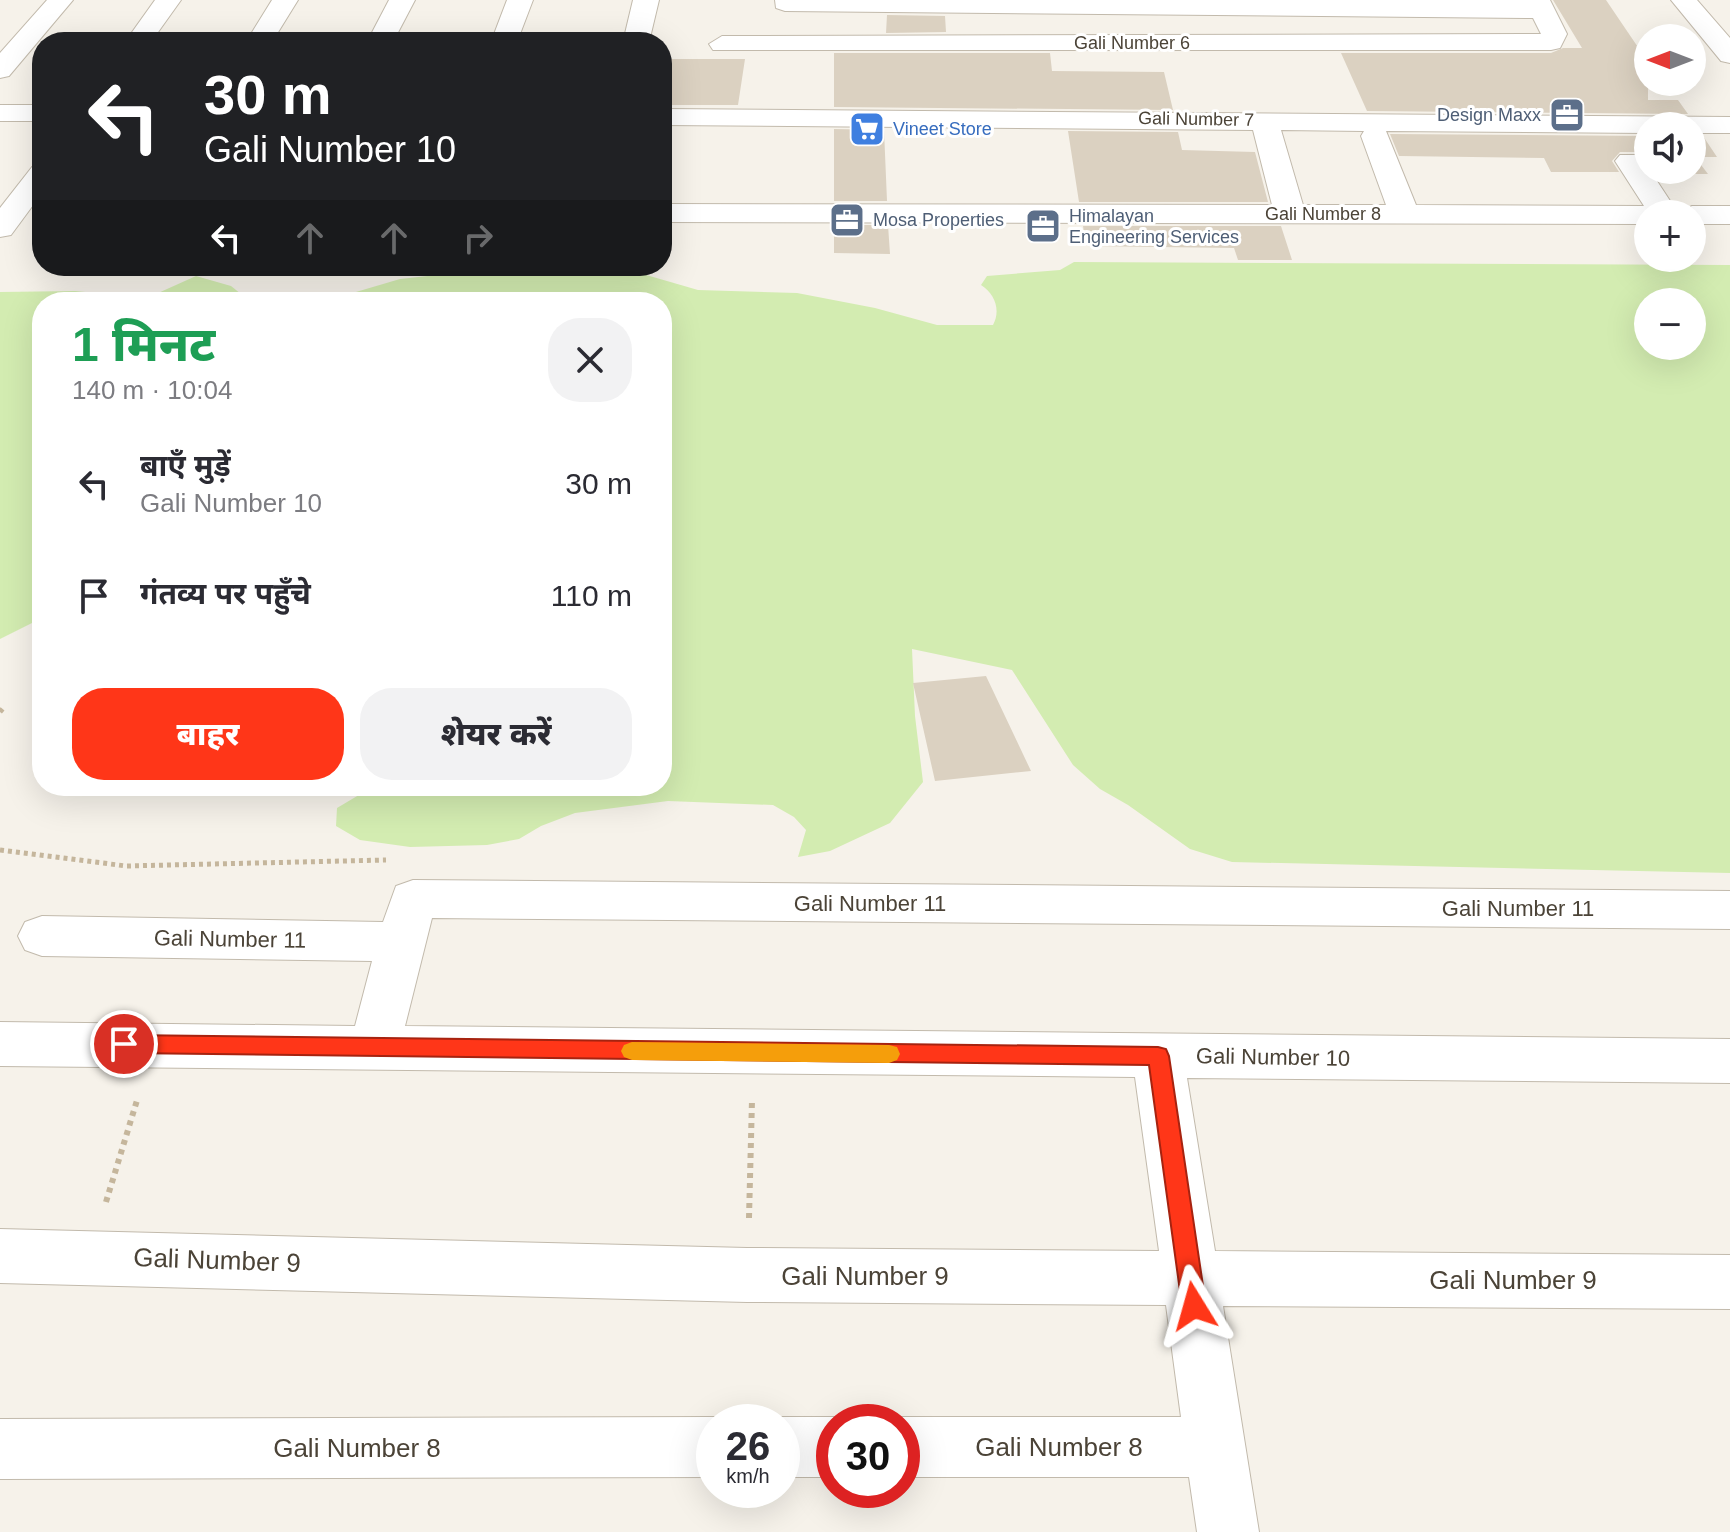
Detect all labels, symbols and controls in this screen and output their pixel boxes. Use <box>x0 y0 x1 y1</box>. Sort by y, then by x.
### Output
north arrow <box>1634 24 1706 96</box>
map controls <box>1634 24 1706 360</box>
street label: Gali Number 6 <box>1074 33 1190 53</box>
text: 30 m <box>204 63 332 126</box>
icon: left <box>72 64 176 168</box>
office icon: Design Maxx <box>1548 96 1586 134</box>
place label: Design Maxx <box>1437 105 1541 125</box>
street label: Gali Number 7 <box>1138 108 1254 130</box>
supermarket icon: Vineet Store <box>848 110 886 148</box>
button: sound <box>1634 112 1706 184</box>
place label: Vineet Store <box>893 119 992 139</box>
text: Gali Number 10 <box>204 129 456 170</box>
button: + <box>1634 200 1706 272</box>
office icon: Mosa Properties <box>828 201 866 239</box>
street label: Gali Number 8 <box>1265 204 1381 224</box>
place label: Himalayan Engineering Services <box>1069 206 1239 247</box>
office icon: Himalayan Engineering Services <box>1024 207 1062 245</box>
place label: Mosa Properties <box>873 210 1004 230</box>
icon: left <box>204 216 248 260</box>
icon: ahead <box>288 216 332 260</box>
icon: ahead <box>372 216 416 260</box>
icon: right <box>456 216 500 260</box>
button: − <box>1634 288 1706 360</box>
text: 1 मिनट <box>72 318 215 371</box>
button: close <box>548 318 632 402</box>
text: 140 m · 10:04 <box>72 375 232 405</box>
text: बाएँ मुड़ें <box>140 449 231 482</box>
icon: left <box>72 462 116 506</box>
text: 30 m <box>565 467 632 500</box>
text: Gali Number 10 <box>140 488 322 518</box>
icon: arrive <box>72 574 116 618</box>
text: गंतव्य पर पहुँचे <box>140 577 311 610</box>
text: 110 m <box>551 579 632 612</box>
button: बाहर <box>72 688 344 780</box>
button: शेयर करें <box>360 688 632 780</box>
street label: Gali Number 11 <box>794 891 946 916</box>
street label: Gali Number 11 <box>1442 896 1594 921</box>
street label: Gali Number 11 <box>154 925 306 953</box>
pin <box>90 1010 158 1078</box>
icon: arrive <box>102 1022 146 1066</box>
street label: Gali Number 10 <box>1196 1043 1350 1071</box>
street label: Gali Number 9 <box>133 1242 301 1278</box>
street label: Gali Number 9 <box>781 1261 949 1291</box>
position arrow <box>1152 1264 1236 1348</box>
street label: Gali Number 9 <box>1429 1265 1597 1295</box>
speed limit sign: 30 <box>816 1404 920 1508</box>
text: 26 <box>726 1424 770 1468</box>
street label: Gali Number 8 <box>975 1432 1143 1462</box>
street label: Gali Number 8 <box>273 1433 441 1463</box>
text: km/h <box>726 1465 770 1487</box>

